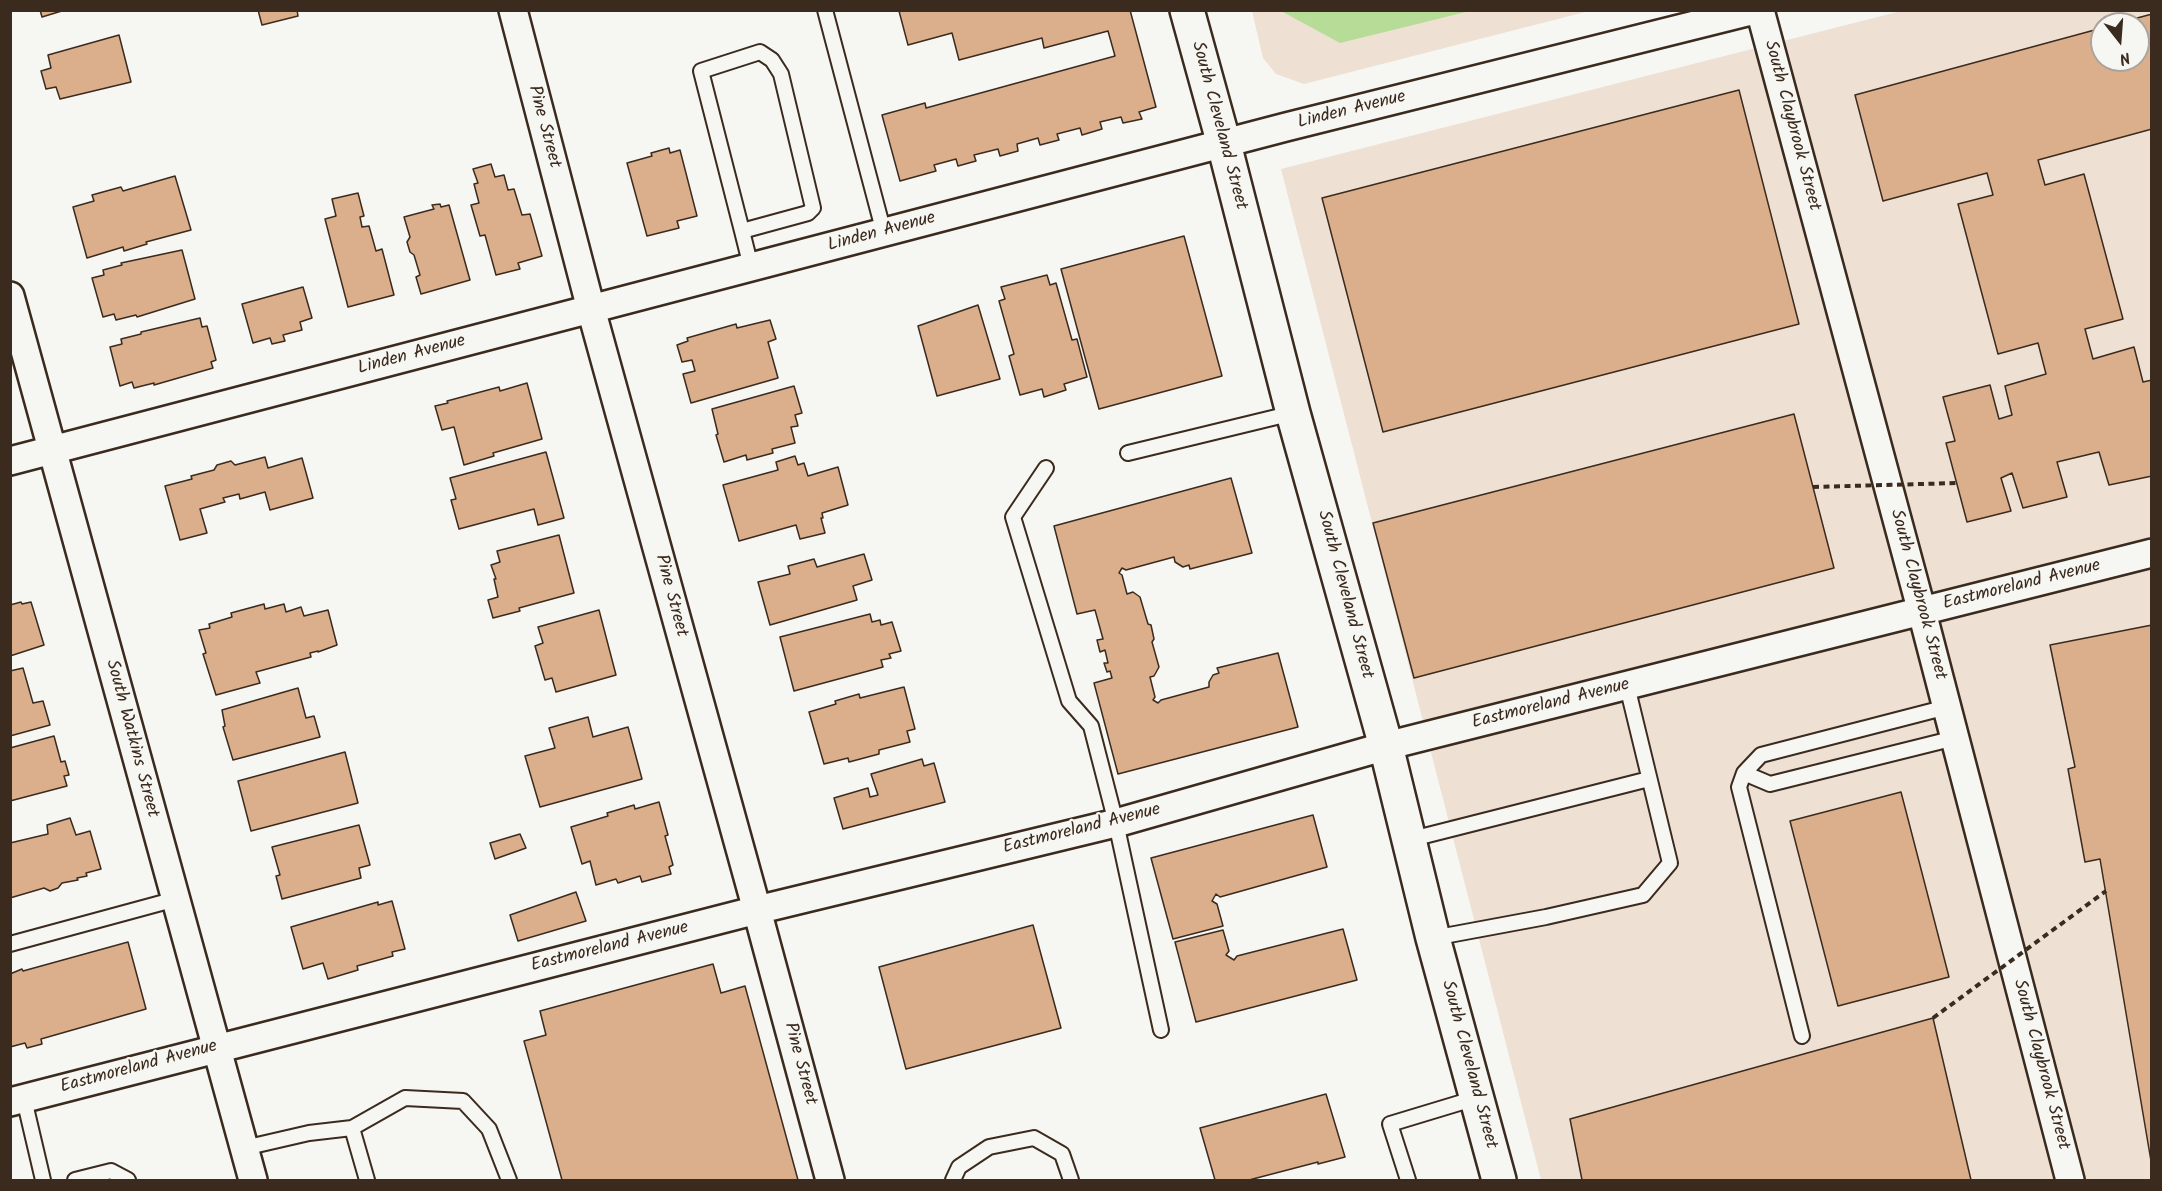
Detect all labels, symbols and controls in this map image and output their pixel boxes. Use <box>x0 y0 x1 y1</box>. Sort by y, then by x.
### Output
north arrow <box>2090 12 2150 72</box>
street label: South Cleveland Street <box>1185 39 1251 213</box>
street label: South Claybrook Street <box>1758 39 1824 213</box>
text: N <box>2116 44 2133 71</box>
street label: Pine Street <box>522 83 564 171</box>
street label: Linden Avenue <box>1296 87 1408 135</box>
street label: Linden Avenue <box>826 208 938 258</box>
street label: Linden Avenue <box>356 331 468 381</box>
street label: South Cleveland Street <box>1311 508 1377 682</box>
street label: South Claybrook Street <box>1884 508 1950 682</box>
street label: Pine Street <box>649 552 691 640</box>
street label: Eastmoreland Avenue <box>1941 556 2103 616</box>
street label: South Watkins Street <box>100 658 162 820</box>
street label: Eastmoreland Avenue <box>1470 675 1632 735</box>
street label: Eastmoreland Avenue <box>1001 800 1163 860</box>
street label: Eastmoreland Avenue <box>529 918 691 978</box>
street label: South Cleveland Street <box>1435 978 1501 1152</box>
street label: South Claybrook Street <box>2007 978 2073 1152</box>
street label: Pine Street <box>778 1020 820 1108</box>
street label: Eastmoreland Avenue <box>58 1037 220 1099</box>

